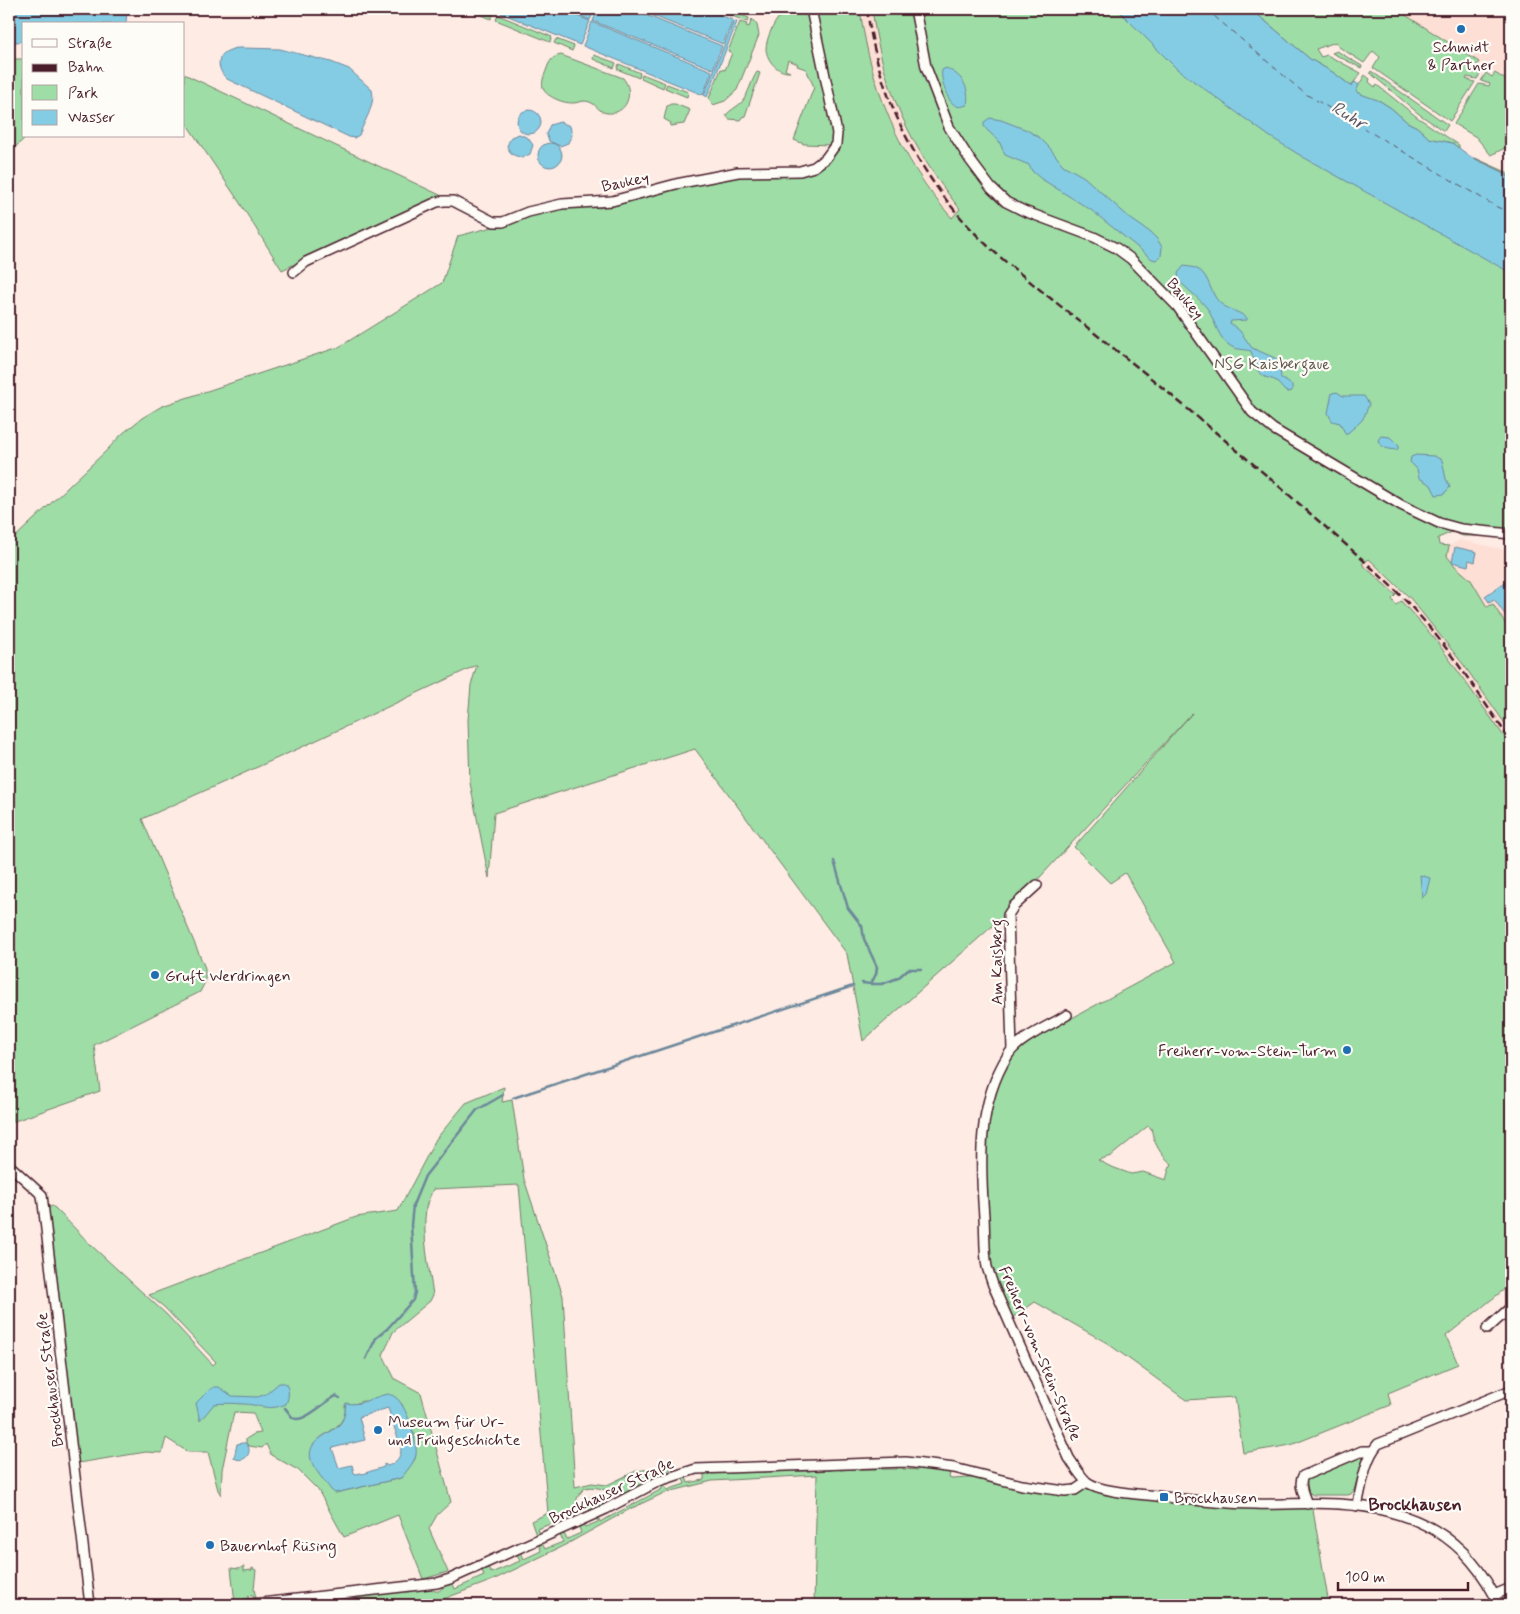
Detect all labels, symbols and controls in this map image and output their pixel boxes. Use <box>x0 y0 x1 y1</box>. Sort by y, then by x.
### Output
legend <box>22 22 185 138</box>
marker: Schmidt & Partner <box>1455 23 1467 35</box>
text: Straße <box>68 34 112 54</box>
place label: Schmidt & Partner <box>1428 37 1495 76</box>
text: Bahn <box>68 58 105 78</box>
text: Park <box>68 84 98 104</box>
water label: Ruhr <box>1327 96 1373 137</box>
text: Wasser <box>68 108 115 128</box>
street label: Baukey <box>600 167 651 198</box>
street label: Baukey <box>1161 274 1208 324</box>
park label: NSG Kaisbergaue <box>1214 354 1330 376</box>
street label: Am Kaisberg <box>987 919 1009 1005</box>
place label: Gruft Werdringen <box>165 966 291 987</box>
marker: Gruft Werdringen <box>149 969 161 981</box>
place label: Freiherr-vom-Stein-Turm <box>1158 1041 1337 1062</box>
marker: Freiherr-vom-Stein-Turm <box>1341 1044 1353 1056</box>
street label: Freiherr-vom-Stein-Straße <box>993 1263 1086 1444</box>
street label: Brockhauser Straße <box>32 1311 69 1448</box>
place label: Museum für Ur- und Frühgeschichte <box>388 1412 521 1452</box>
marker: Museum für Ur- und Frühgeschichte <box>372 1424 384 1436</box>
street label: Brockhauser Straße <box>546 1453 677 1529</box>
place label: Brockhausen <box>1174 1488 1257 1509</box>
marker: Brockhausen <box>1158 1491 1170 1503</box>
district label: Brockhausen <box>1368 1493 1462 1517</box>
place label: Bauernhof Rüsing <box>220 1536 336 1558</box>
marker: Bauernhof Rüsing <box>204 1539 216 1551</box>
scale bar <box>1338 1559 1468 1591</box>
text: 100 m <box>1345 1568 1385 1588</box>

